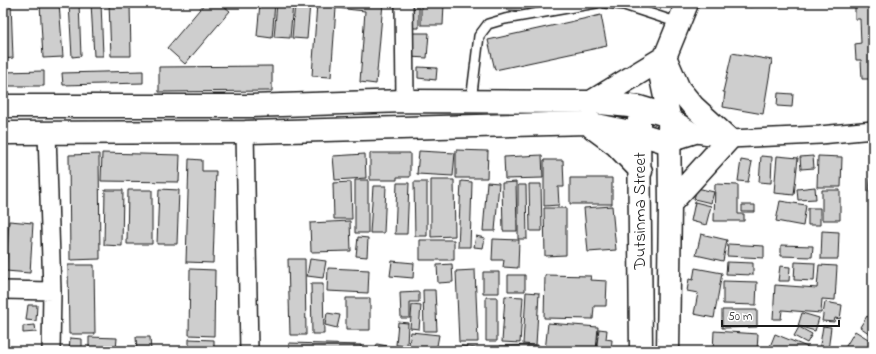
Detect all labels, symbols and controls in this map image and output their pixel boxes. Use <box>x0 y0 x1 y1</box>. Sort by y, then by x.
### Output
street label: Dutsinma Street <box>628 152 653 271</box>
scale bar <box>722 302 839 328</box>
text: 50 m <box>728 308 752 326</box>

